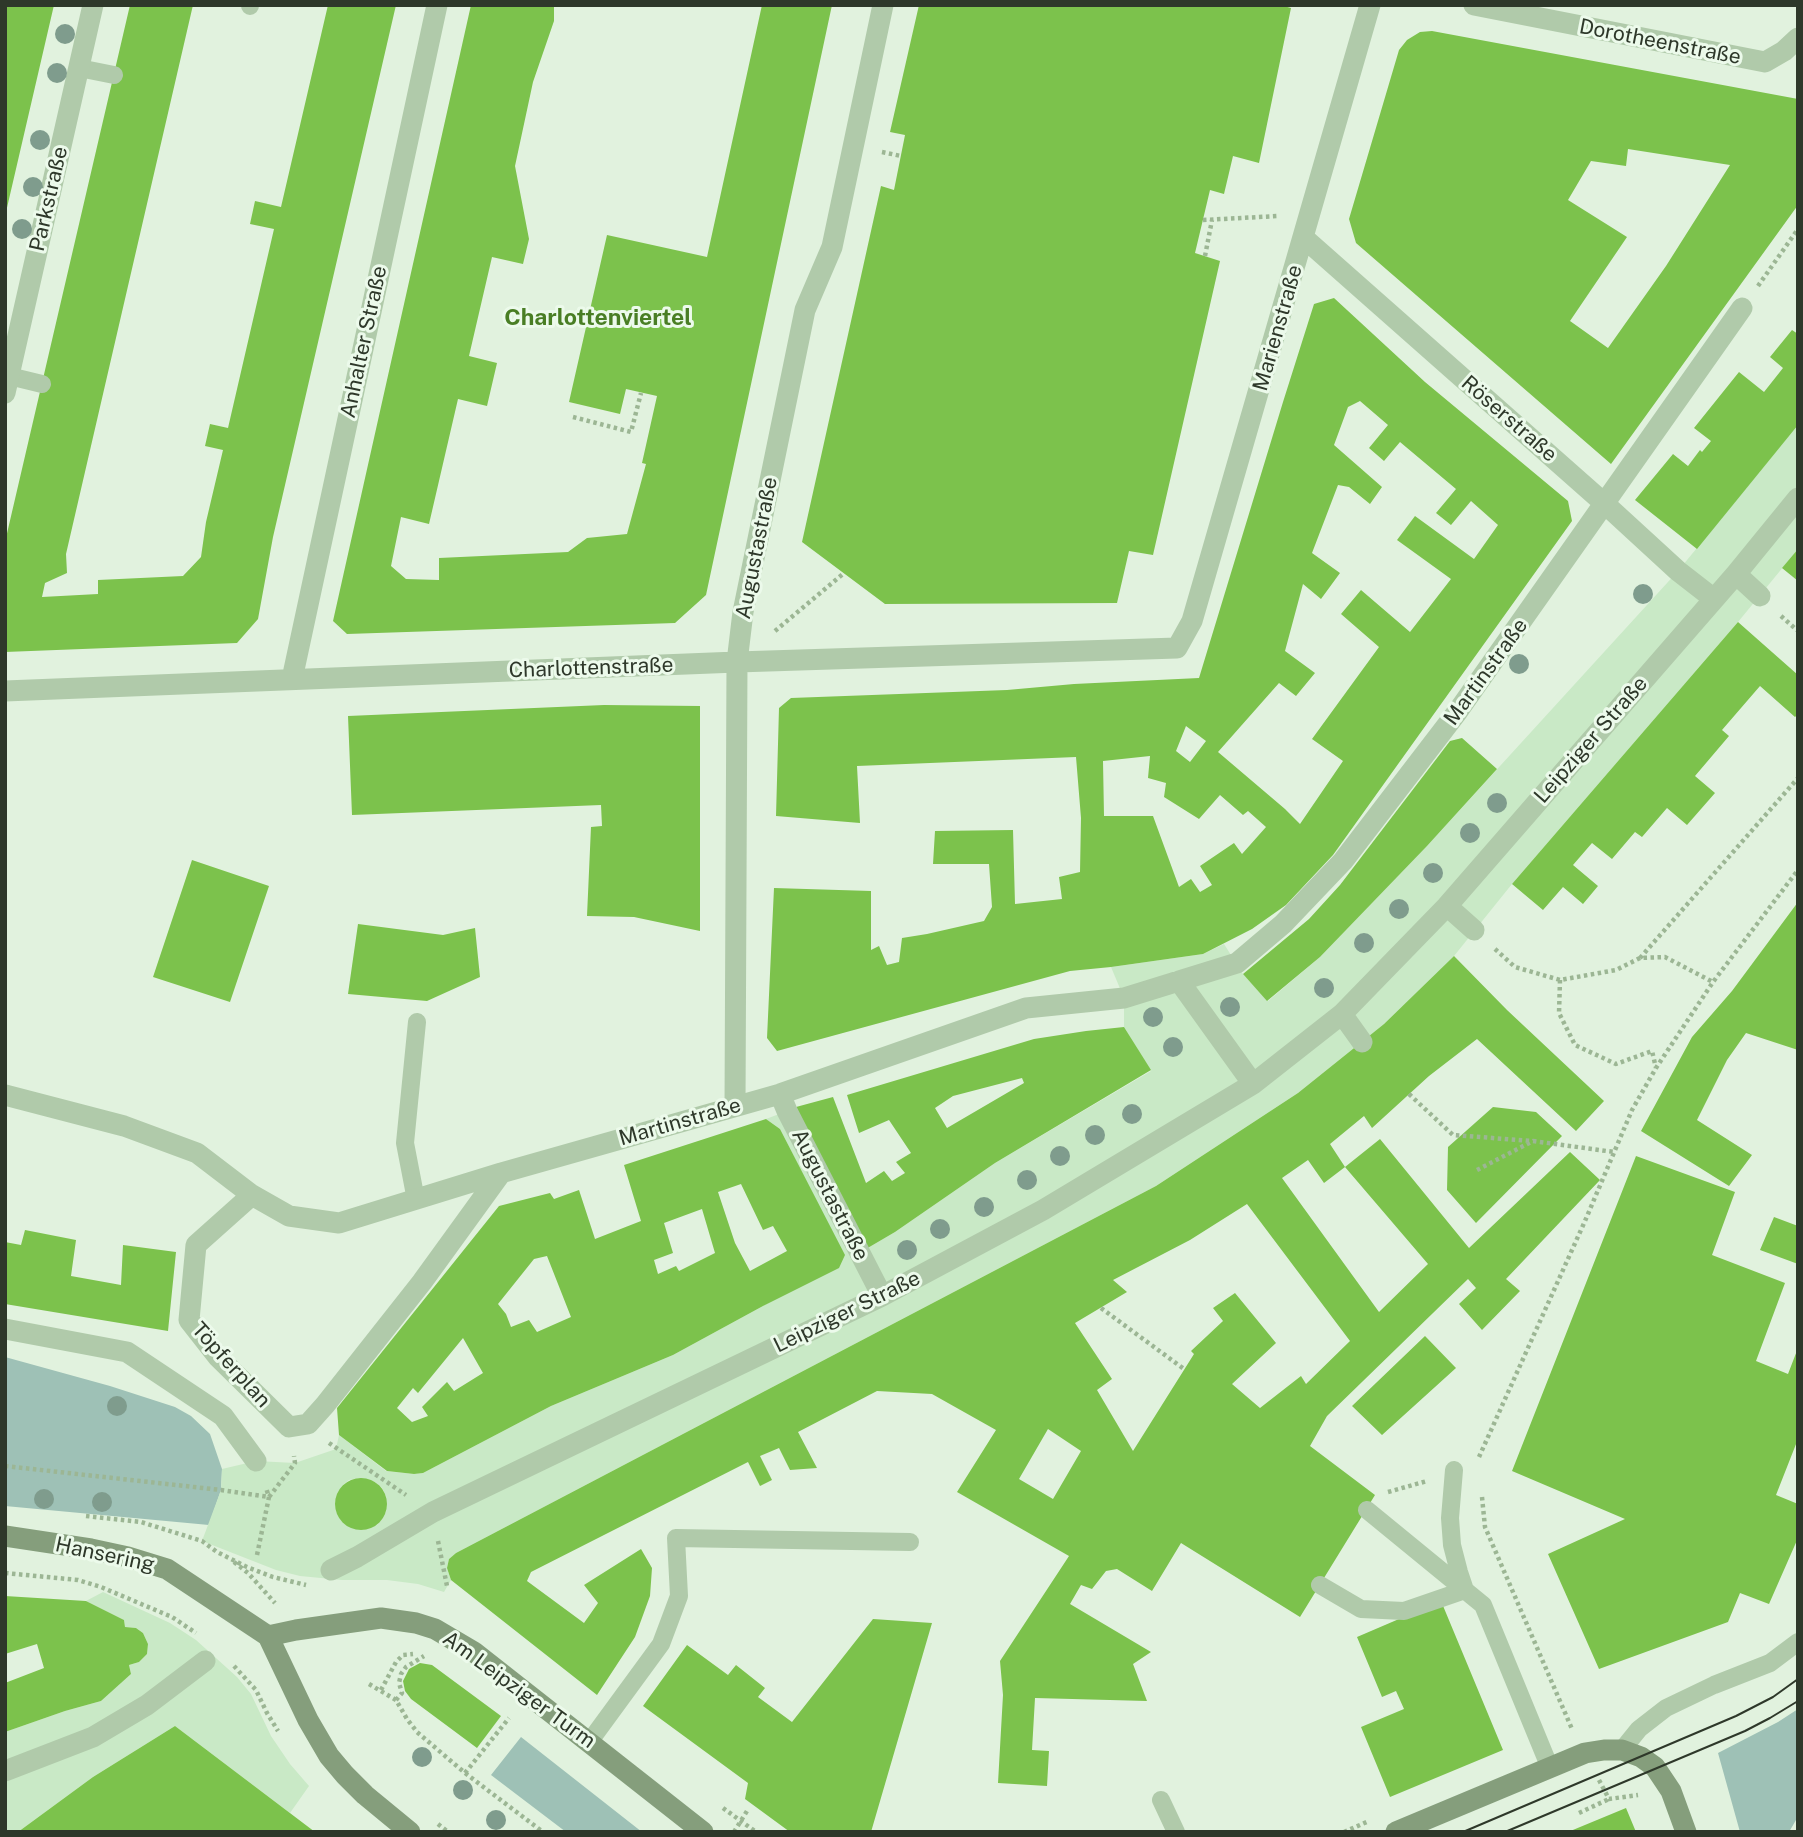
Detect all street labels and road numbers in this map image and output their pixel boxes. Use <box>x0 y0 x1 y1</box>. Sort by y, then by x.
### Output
street label: Dorotheenstraße <box>1577 14 1743 70</box>
street label: Parkstraße <box>25 144 73 254</box>
street label: Marienstraße <box>1248 262 1308 394</box>
street label: Anhalter Straße <box>336 264 392 420</box>
street label: Röserstraße <box>1456 371 1562 467</box>
street label: Augustastraße <box>731 475 783 621</box>
street label: Martinstraße <box>1439 614 1533 730</box>
street label: Charlottenstraße <box>508 653 674 683</box>
street label: Leipziger Straße <box>1529 671 1653 809</box>
street label: Martinstraße <box>616 1093 744 1151</box>
street label: Augustastraße <box>786 1125 874 1265</box>
street label: Leipziger Straße <box>770 1266 924 1358</box>
street label: Töpferplan <box>186 1317 276 1413</box>
street label: Hansering <box>53 1532 157 1578</box>
street label: Am Leipziger Turm <box>438 1626 600 1754</box>

